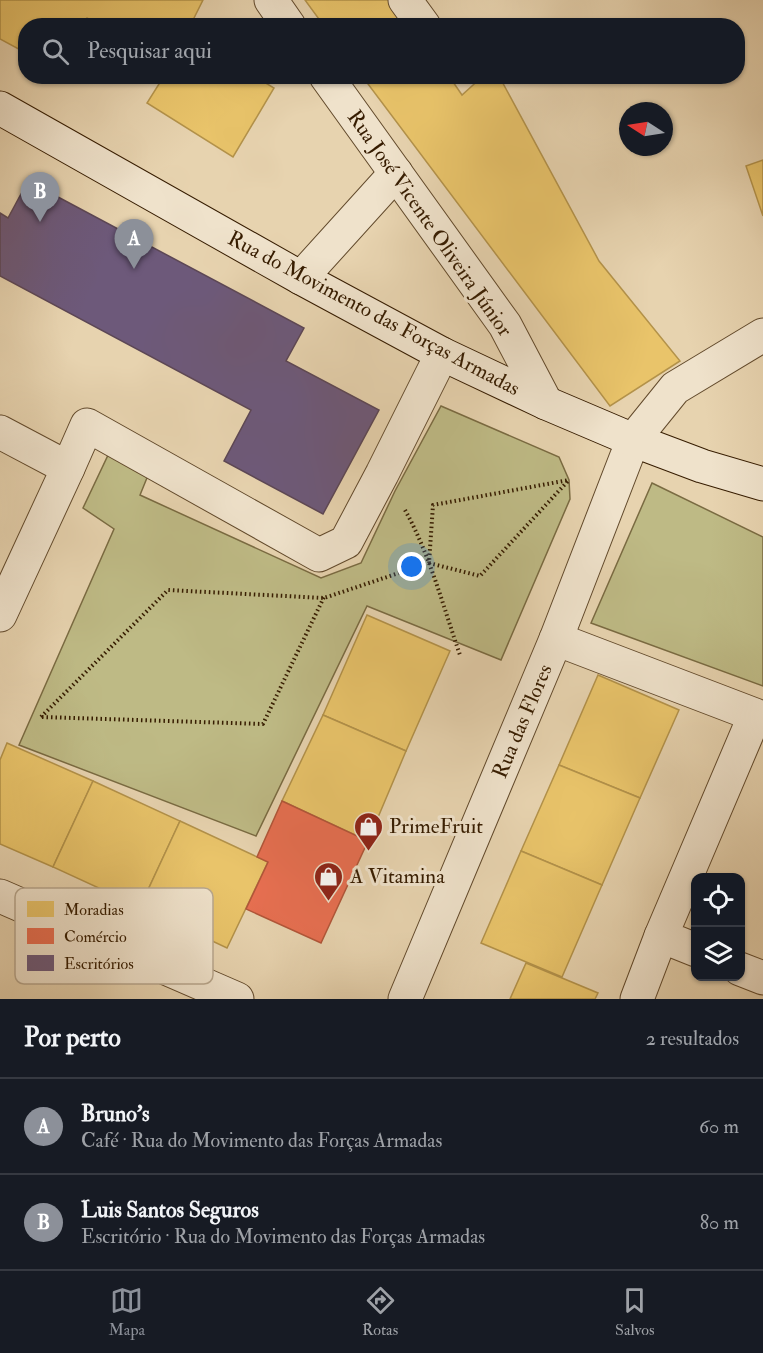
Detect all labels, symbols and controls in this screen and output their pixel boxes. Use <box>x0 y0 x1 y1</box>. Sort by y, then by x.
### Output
search box <box>18 18 745 84</box>
icon: search <box>39 35 72 68</box>
text: Pesquisar aqui <box>87 37 212 65</box>
north arrow <box>619 102 673 156</box>
street label: Rua José Vicente Oliveira Júnior <box>341 105 518 342</box>
pin: B <box>20 172 60 222</box>
pin: A <box>114 220 154 269</box>
street label: Rua do Movimento das Forças Armadas <box>223 225 525 402</box>
your location <box>397 552 426 581</box>
street label: Rua das Flores <box>486 660 559 782</box>
shop icon: PrimeFruit <box>352 810 384 852</box>
place label: PrimeFruit <box>389 813 483 840</box>
shop icon: A Vitamina <box>313 860 345 902</box>
place label: A Vitamina <box>349 863 445 890</box>
map controls <box>691 873 745 981</box>
button: locate <box>691 873 745 927</box>
legend <box>15 888 213 984</box>
text: Moradias <box>64 900 124 920</box>
text: Comércio <box>64 927 127 947</box>
button: layers <box>691 927 745 981</box>
text: Escritórios <box>64 954 134 974</box>
text: Por perto <box>24 1022 121 1054</box>
text: 2 resultados <box>646 1026 739 1051</box>
text: Bruno's <box>81 1100 150 1128</box>
text: A <box>37 1114 50 1139</box>
text: 60 m <box>699 1114 739 1139</box>
text: Café · Rua do Movimento das Forças Armadas <box>81 1128 442 1153</box>
text: Luis Santos Seguros <box>81 1196 259 1224</box>
text: B <box>37 1210 50 1235</box>
text: 80 m <box>700 1210 739 1235</box>
text: Escritório · Rua do Movimento das Forças Armadas <box>81 1224 485 1249</box>
tab: Mapa <box>108 1284 145 1340</box>
tab: Rotas <box>362 1284 398 1340</box>
tab: Salvos <box>615 1284 655 1340</box>

